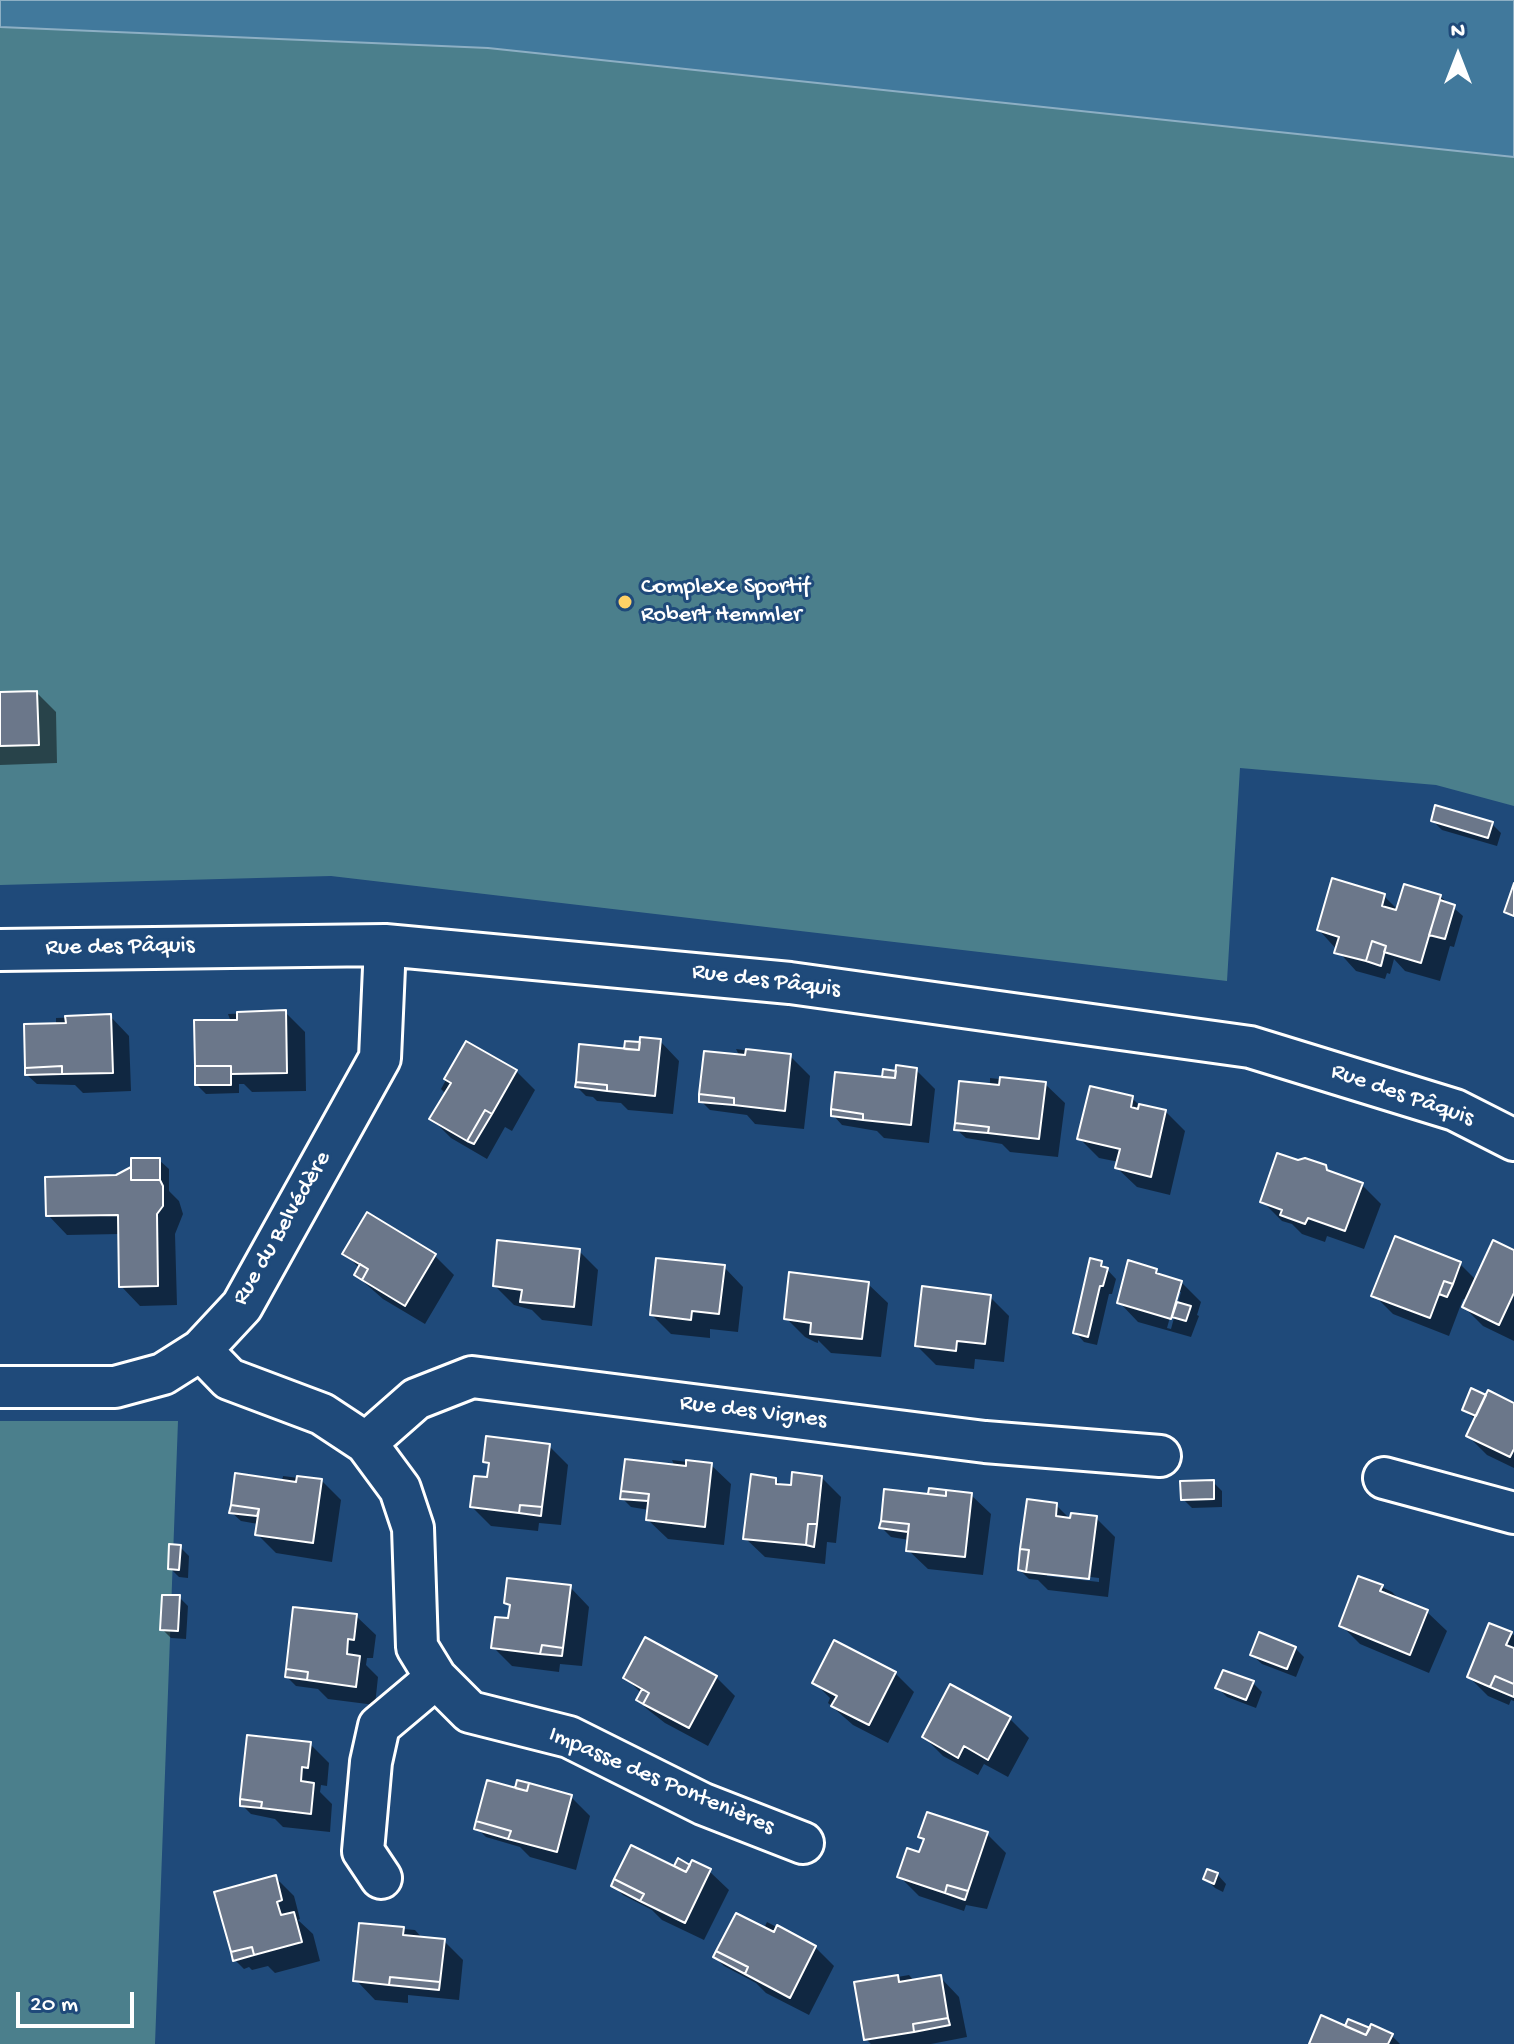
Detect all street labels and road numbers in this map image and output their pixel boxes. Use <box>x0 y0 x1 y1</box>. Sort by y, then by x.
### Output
street label: Rue des Pâquis <box>45 932 195 964</box>
street label: Rue des Pâquis <box>690 959 842 1005</box>
street label: Rue des Pâquis <box>1327 1058 1477 1134</box>
street label: Rue du Belvédère <box>227 1147 339 1311</box>
street label: Rue des Vignes <box>678 1390 828 1436</box>
street label: Impasse des Pontenières <box>544 1721 778 1843</box>

